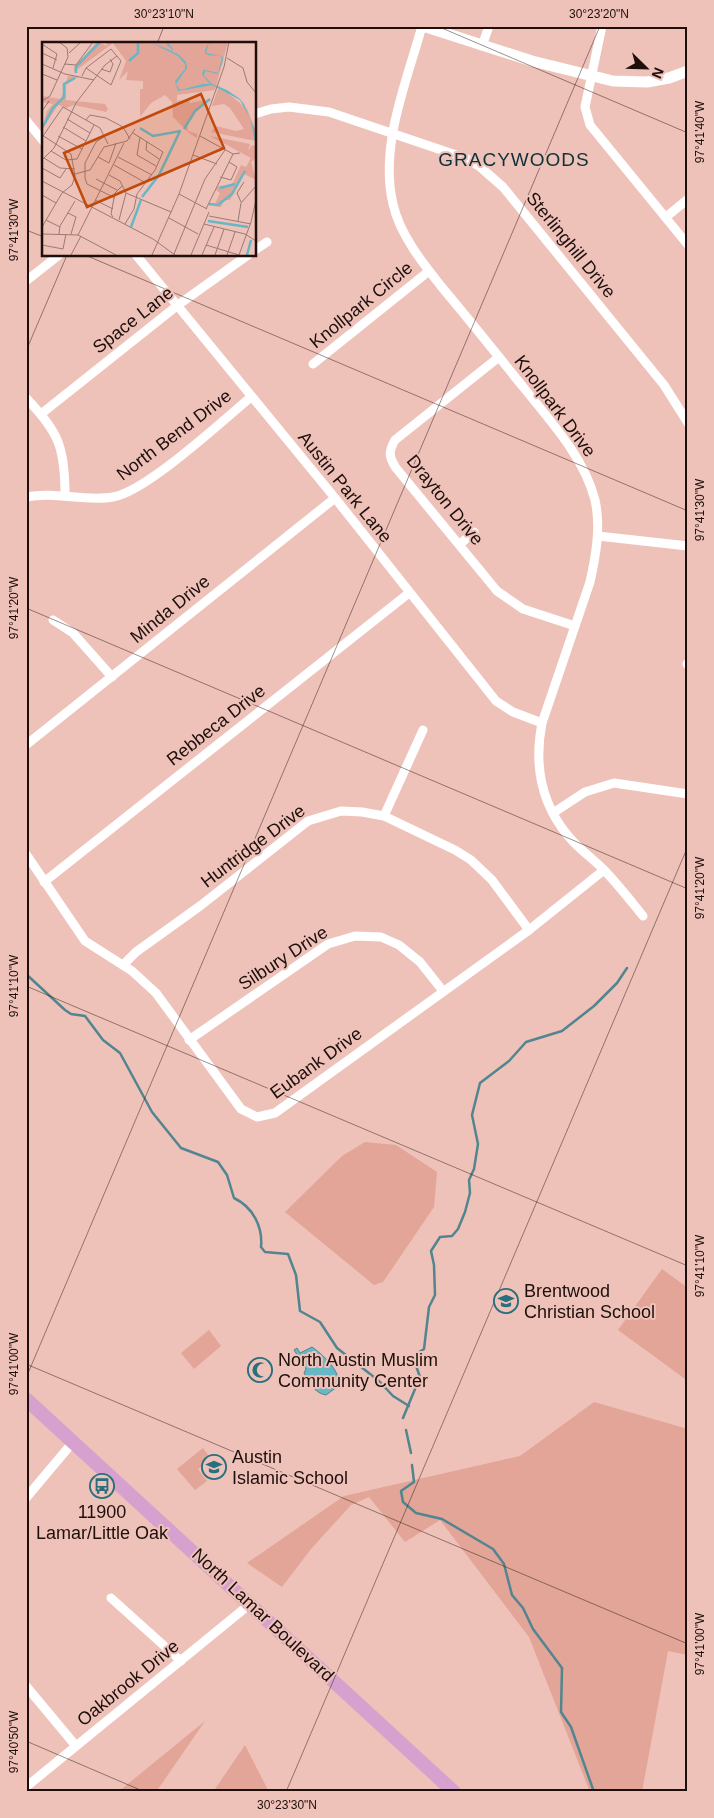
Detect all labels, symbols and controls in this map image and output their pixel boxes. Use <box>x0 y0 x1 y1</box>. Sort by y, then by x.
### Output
text: 30°23'10"N <box>134 7 194 21</box>
text: 30°23'20"N <box>569 7 629 21</box>
inset map <box>42 42 256 256</box>
north arrow <box>622 42 672 92</box>
text: N <box>649 65 667 81</box>
text: 97°41'40"W <box>693 100 707 163</box>
district label: GRACYWOODS <box>438 149 590 170</box>
street label: Sterlinghill Drive <box>522 188 620 302</box>
text: 97°41'30"W <box>7 198 21 261</box>
street label: Knollpark Circle <box>306 258 416 352</box>
street label: Space Lane <box>89 283 177 357</box>
street label: Knollpark Drive <box>510 351 600 461</box>
street label: North Bend Drive <box>113 385 235 485</box>
street label: Austin Park Lane <box>294 427 396 547</box>
street label: Drayton Drive <box>403 451 487 549</box>
text: 97°41'30"W <box>693 478 707 541</box>
street label: Minda Drive <box>126 571 214 647</box>
text: 97°41'20"W <box>7 576 21 639</box>
street label: Rebbeca Drive <box>163 680 269 770</box>
street label: Huntridge Drive <box>197 800 309 892</box>
text: 97°41'20"W <box>693 856 707 919</box>
street label: Silbury Drive <box>235 922 331 994</box>
text: 97°41'10"W <box>7 954 21 1017</box>
street label: Eubank Drive <box>266 1023 366 1103</box>
text: 97°41'10"W <box>693 1234 707 1297</box>
place label: Brentwood Christian School <box>524 1281 655 1322</box>
school or university icon: Brentwood Christian School <box>493 1288 519 1314</box>
text: 97°41'00"W <box>7 1332 21 1395</box>
place label: North Austin Muslim Community Center <box>278 1350 438 1391</box>
mosque icon: North Austin Muslim Community Center <box>247 1357 273 1383</box>
place label: Austin Islamic School <box>232 1447 348 1488</box>
school or university icon: Austin Islamic School <box>201 1454 227 1480</box>
bus stop icon: 11900 Lamar/Little Oak <box>89 1473 115 1499</box>
place label: 11900 Lamar/Little Oak <box>36 1502 169 1543</box>
street label: North Lamar Boulevard <box>188 1544 338 1686</box>
text: 97°41'00"W <box>693 1612 707 1675</box>
street label: Oakbrook Drive <box>73 1636 183 1730</box>
text: 97°40'50"W <box>7 1710 21 1773</box>
text: 30°23'30"N <box>257 1798 317 1812</box>

